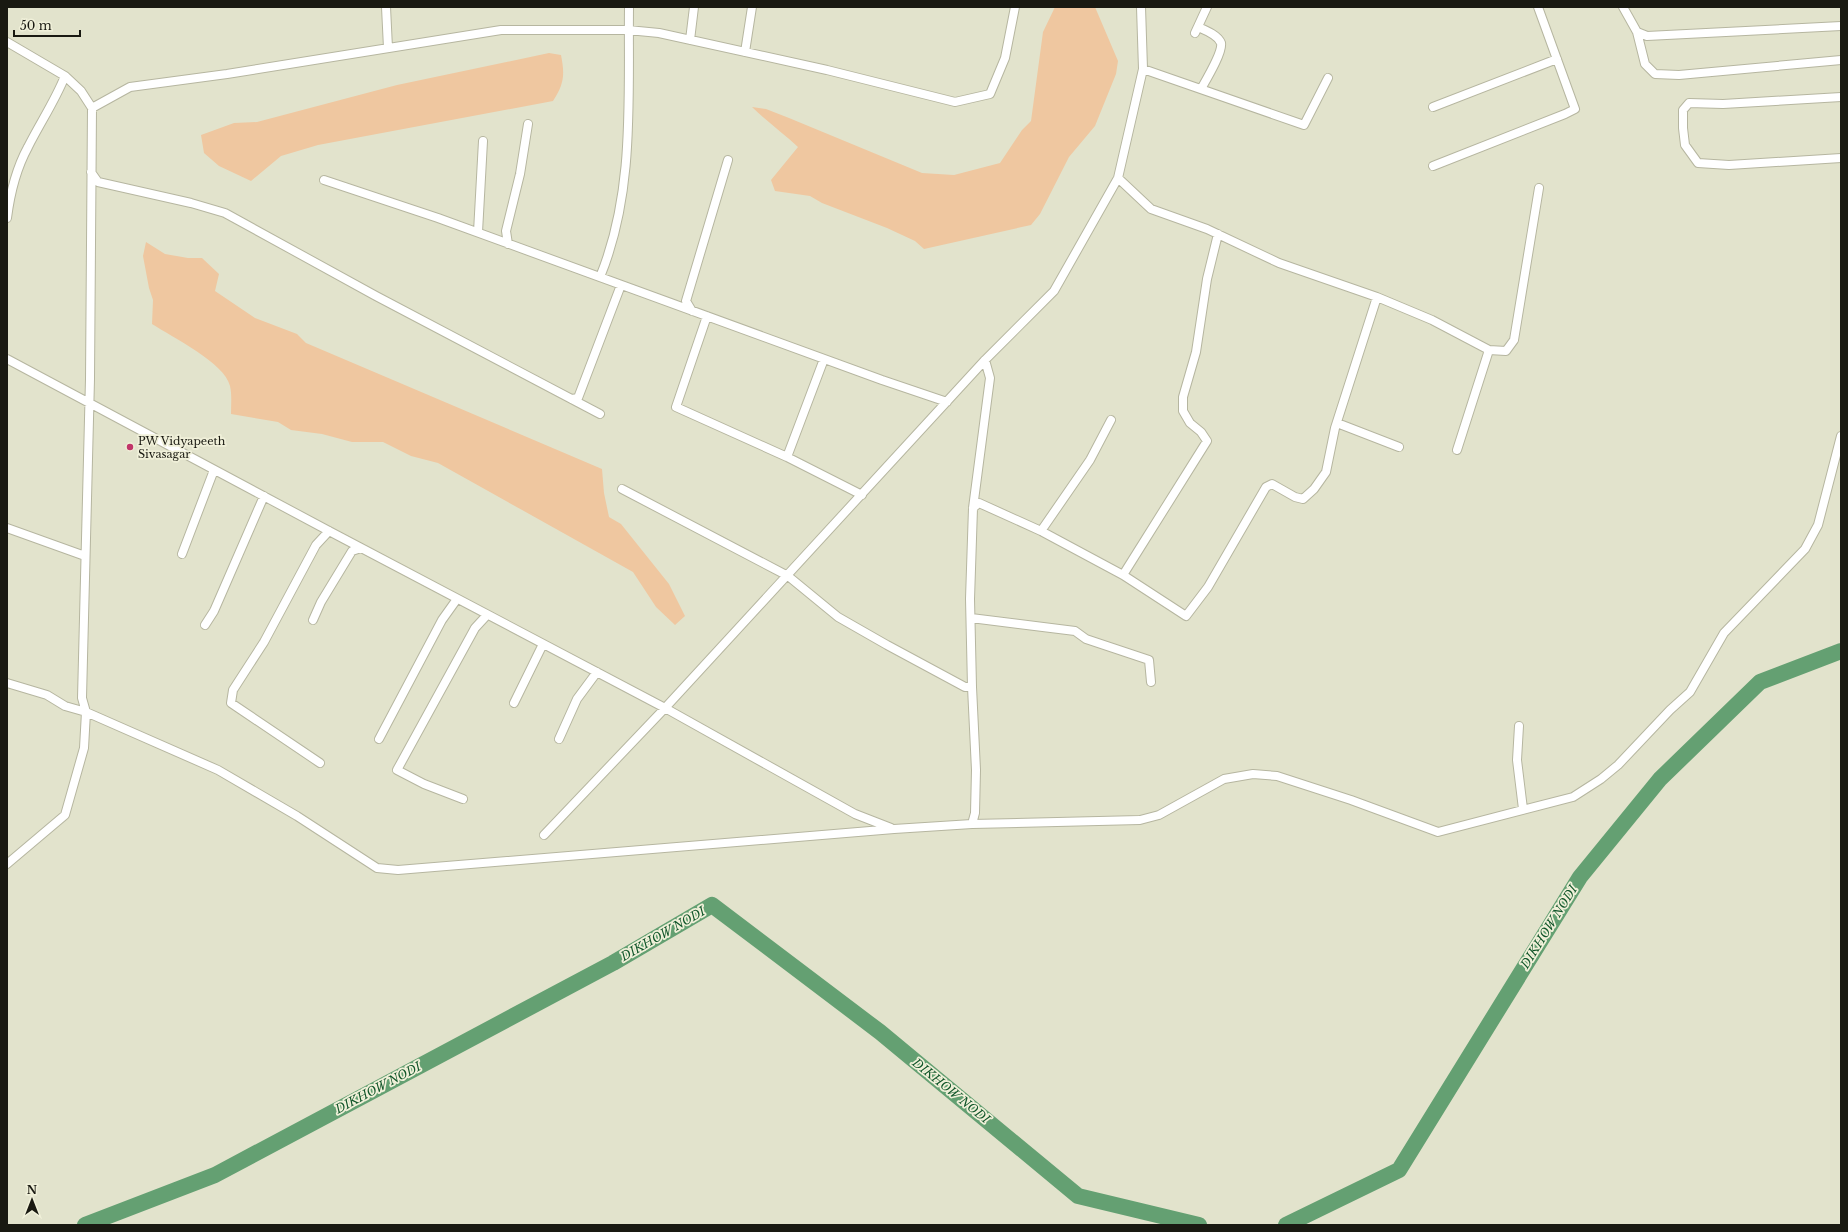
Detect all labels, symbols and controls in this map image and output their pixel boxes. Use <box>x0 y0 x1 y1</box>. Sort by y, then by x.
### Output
scale bar <box>14 12 80 38</box>
text: 50 m <box>20 18 52 33</box>
place label: PW Vidyapeeth Sivasagar <box>138 434 226 461</box>
marker: PW Vidyapeeth Sivasagar <box>125 442 135 452</box>
water label: DIKHOW NODI <box>1516 882 1581 972</box>
water label: DIKHOW NODI <box>617 903 708 964</box>
water label: DIKHOW NODI <box>909 1054 994 1127</box>
water label: DIKHOW NODI <box>331 1058 424 1117</box>
north arrow <box>12 1180 52 1220</box>
text: N <box>27 1183 38 1197</box>

